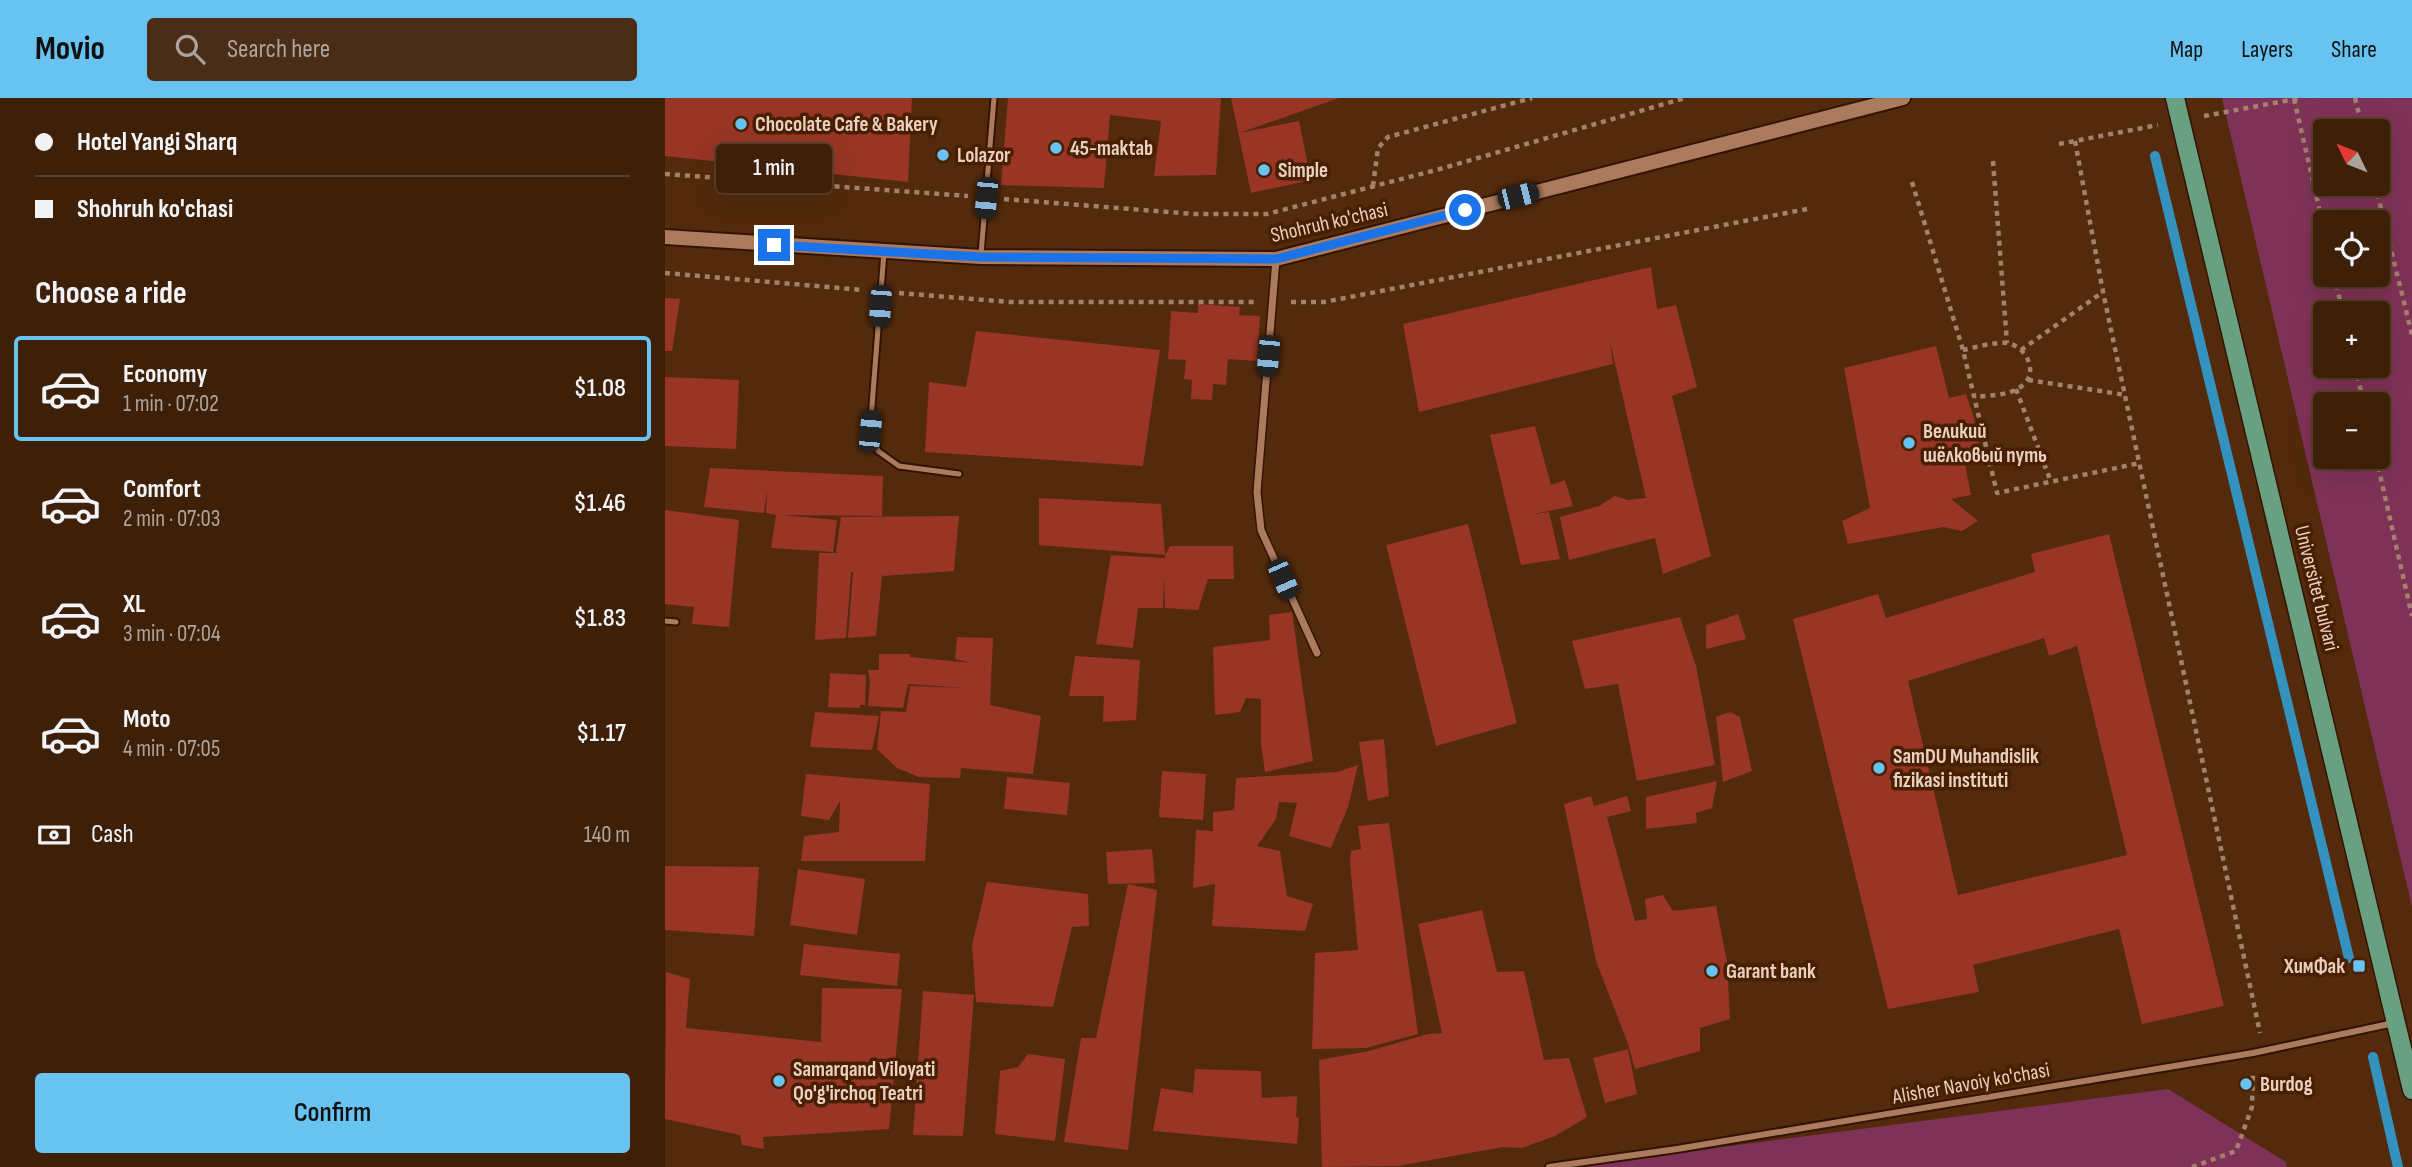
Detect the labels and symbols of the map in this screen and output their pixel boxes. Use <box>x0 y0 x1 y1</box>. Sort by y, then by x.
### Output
place label: Chocolate Cafe & Bakery <box>755 112 938 137</box>
marker: Chocolate Cafe & Bakery <box>733 116 749 132</box>
north arrow <box>2313 119 2391 196</box>
place label: 45-maktab <box>1070 136 1153 161</box>
marker: 45-maktab <box>1048 140 1064 156</box>
place label: Lolazor <box>957 143 1011 168</box>
callout: 1 min <box>716 144 832 192</box>
marker: Lolazor <box>935 147 951 163</box>
place label: Simple <box>1278 158 1328 183</box>
marker: Simple <box>1256 162 1272 178</box>
car <box>974 176 999 220</box>
car <box>1496 181 1541 211</box>
route start <box>1449 194 1481 226</box>
street label: Shohruh ko'chasi <box>1268 197 1390 248</box>
route end <box>758 229 790 261</box>
car <box>869 284 892 328</box>
car <box>1256 334 1281 378</box>
car <box>858 409 883 453</box>
place label: Великий шёлковый путь <box>1923 419 2047 468</box>
marker: Великий шёлковый путь <box>1901 435 1917 451</box>
street label: Universitet bulvari <box>2289 523 2344 653</box>
car <box>1265 556 1302 602</box>
place label: SamDU Muhandislik fizikasi instituti <box>1893 744 2039 793</box>
marker: SamDU Muhandislik fizikasi instituti <box>1871 760 1887 776</box>
place label: ХимФак <box>2283 954 2345 979</box>
marker: ХимФак <box>2351 958 2367 974</box>
place label: Garant bank <box>1726 959 1816 984</box>
marker: Garant bank <box>1704 963 1720 979</box>
place label: Samarqand Viloyati Qo'g'irchoq Teatri <box>793 1057 935 1106</box>
street label: Alisher Navoiy ko'chasi <box>1890 1057 2052 1110</box>
place label: Burdog <box>2260 1072 2313 1097</box>
marker: Samarqand Viloyati Qo'g'irchoq Teatri <box>771 1073 787 1089</box>
marker: Burdog <box>2238 1076 2254 1092</box>

